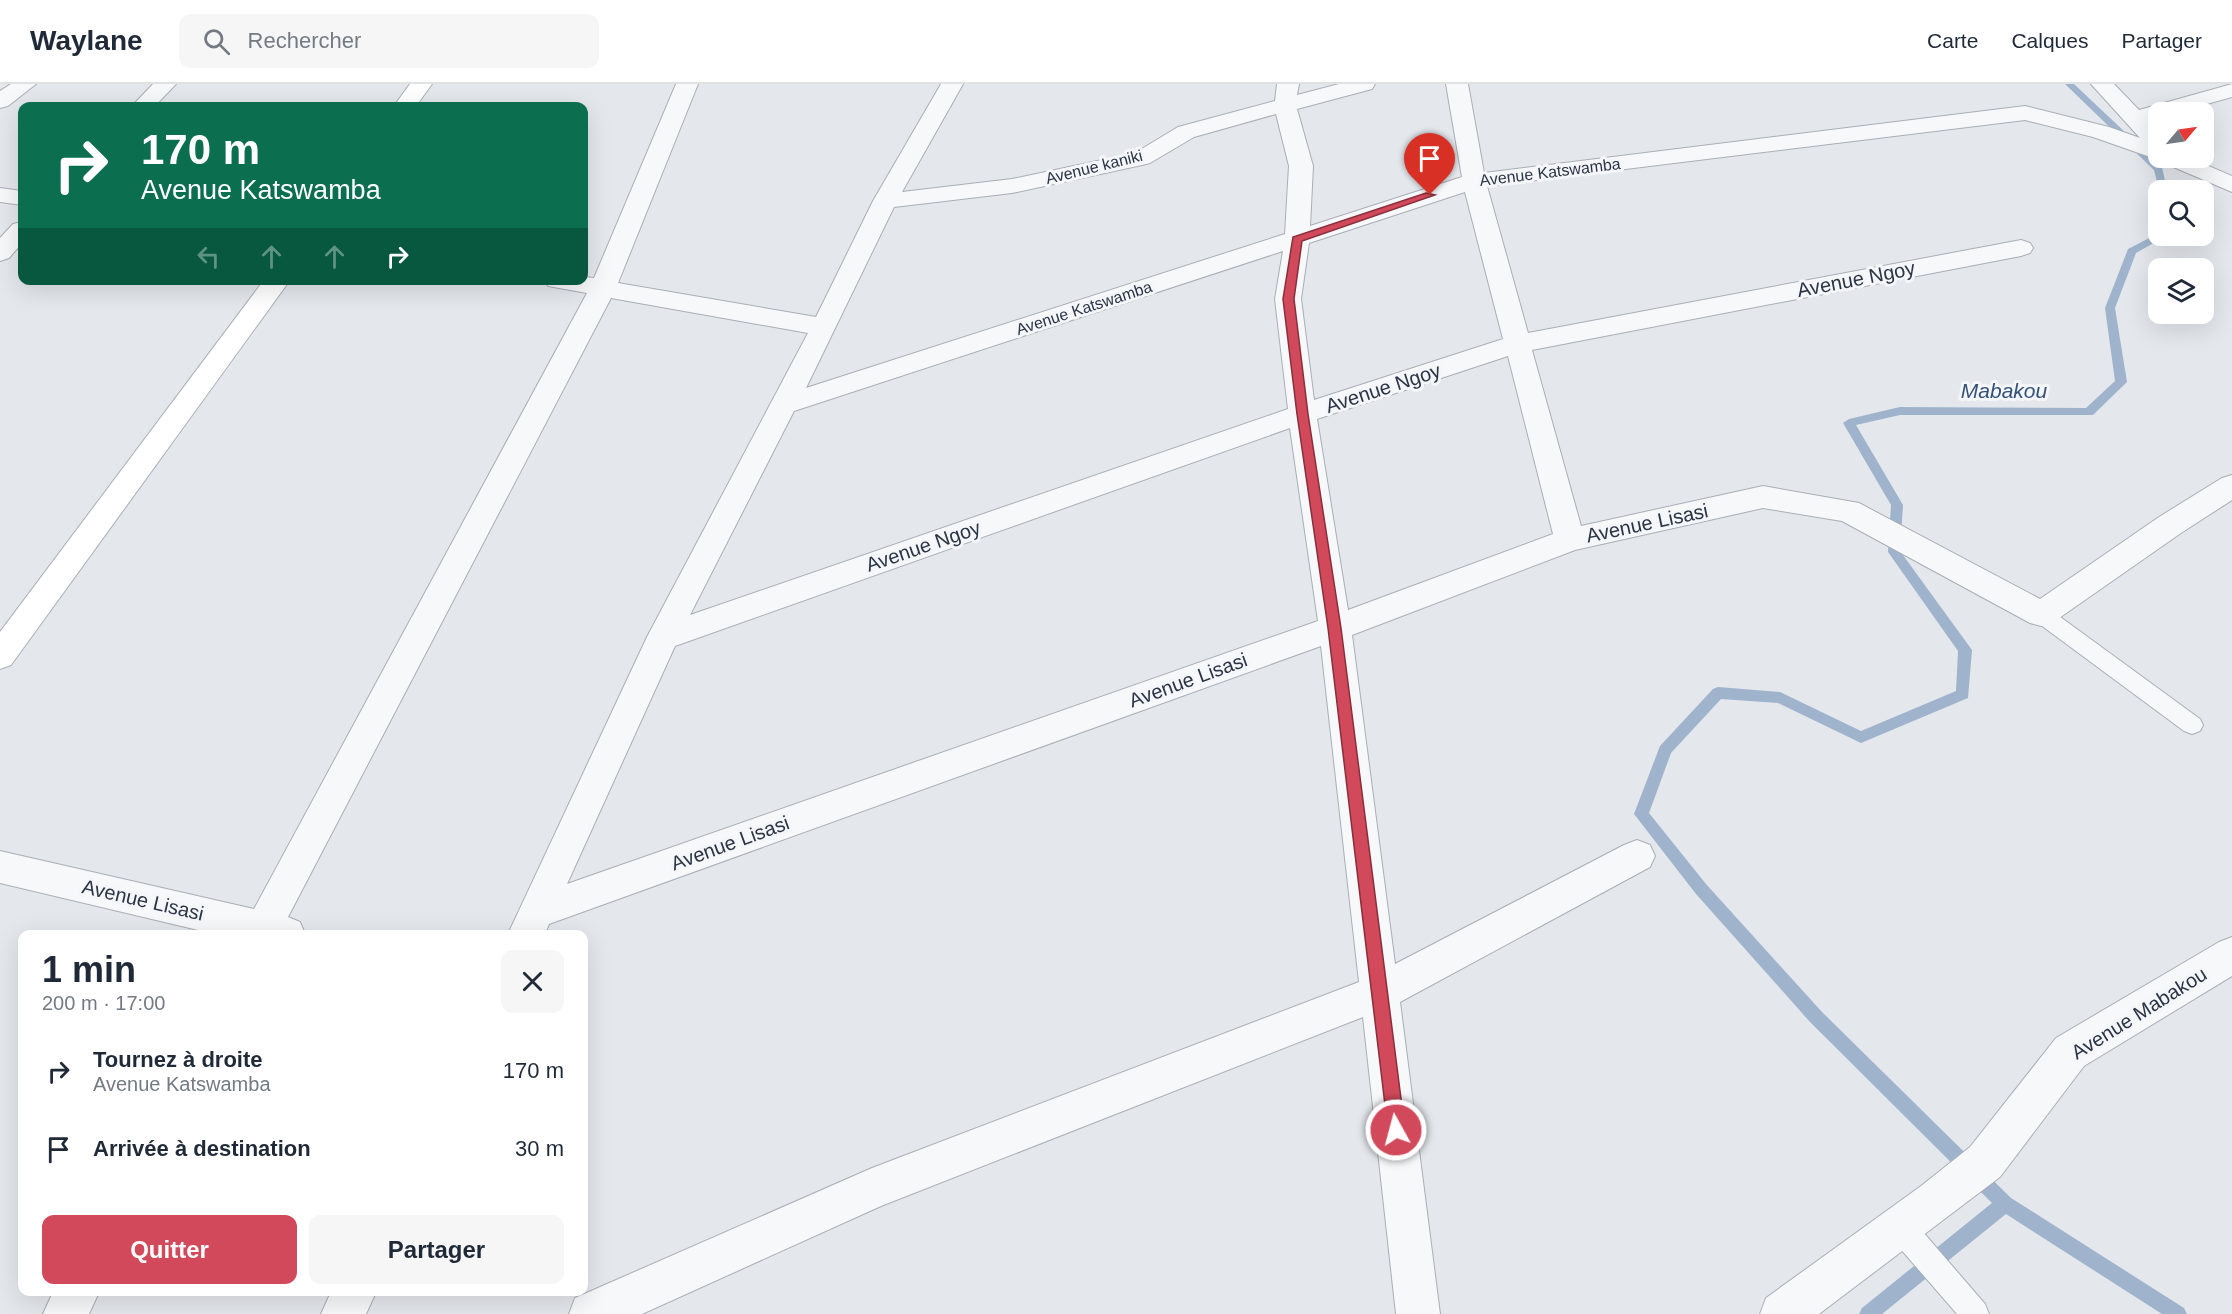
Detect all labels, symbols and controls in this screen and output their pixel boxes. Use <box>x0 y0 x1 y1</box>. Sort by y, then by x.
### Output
search box <box>179 14 599 68</box>
text: Waylane <box>30 25 143 56</box>
icon: search <box>200 25 233 58</box>
text: Rechercher <box>248 28 361 53</box>
text: Carte <box>1927 29 1978 52</box>
text: Calques <box>2011 29 2088 52</box>
text: Partager <box>2121 29 2202 52</box>
north arrow <box>2148 102 2214 168</box>
map controls <box>2148 102 2214 324</box>
icon: right <box>42 126 120 204</box>
text: 170 m <box>141 126 260 173</box>
pin <box>1404 133 1455 195</box>
icon: arrive <box>1413 142 1446 175</box>
street label: Avenue kaniki <box>1044 147 1144 187</box>
street label: Avenue Katswamba <box>1478 155 1622 189</box>
text: Avenue Katswamba <box>141 175 381 205</box>
button: search <box>2148 180 2214 246</box>
icon: left <box>192 240 225 273</box>
icon: ahead <box>255 240 288 273</box>
icon: ahead <box>318 240 351 273</box>
icon: right <box>381 240 414 273</box>
street label: Avenue Ngoy <box>1795 257 1917 301</box>
button: layers <box>2148 258 2214 324</box>
street label: Avenue Katswamba <box>1014 278 1154 338</box>
street label: Avenue Ngoy <box>1323 359 1443 417</box>
water label: Mabakou <box>1961 379 2048 402</box>
street label: Avenue Lisasi <box>1584 499 1710 547</box>
street label: Avenue Ngoy <box>863 516 983 576</box>
street label: Avenue Lisasi <box>1126 648 1250 712</box>
street label: Avenue Lisasi <box>668 811 792 875</box>
street label: Avenue Lisasi <box>80 875 206 925</box>
text: 1 min <box>42 949 136 990</box>
button: close <box>501 950 564 1013</box>
street label: Avenue Mabakou <box>2067 963 2211 1063</box>
text: 200 m · 17:00 <box>42 992 165 1014</box>
text: Tournez à droite <box>93 1047 263 1072</box>
icon: right <box>42 1055 75 1088</box>
text: 170 m <box>503 1058 564 1083</box>
text: Avenue Katswamba <box>93 1073 271 1095</box>
position arrow <box>1364 1098 1428 1162</box>
icon: arrive <box>42 1133 75 1166</box>
text: Arrivée à destination <box>93 1136 311 1161</box>
text: 30 m <box>515 1136 564 1161</box>
button: Quitter <box>42 1215 297 1284</box>
button: Partager <box>309 1215 564 1284</box>

